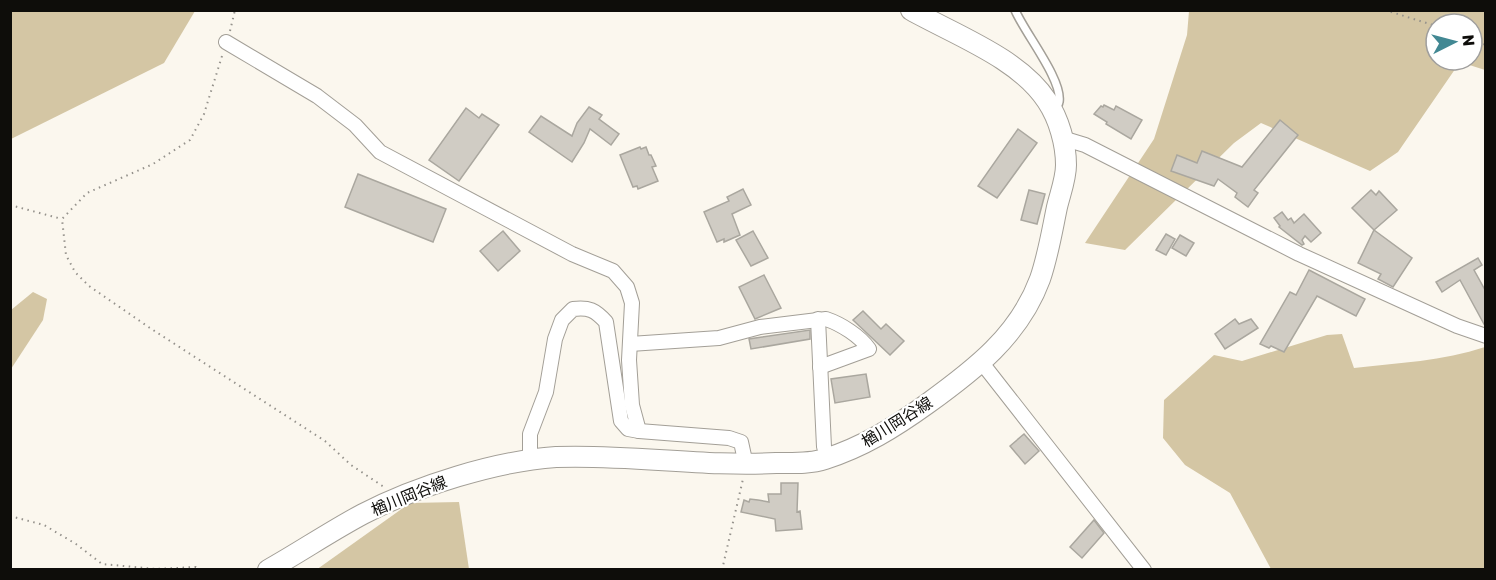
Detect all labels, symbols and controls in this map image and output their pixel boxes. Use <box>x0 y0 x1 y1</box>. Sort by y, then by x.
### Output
north arrow <box>1424 12 1484 72</box>
text: N <box>1458 34 1478 47</box>
street label: 楢川岡谷線 <box>858 393 936 451</box>
street label: 楢川岡谷線 <box>368 472 450 520</box>

